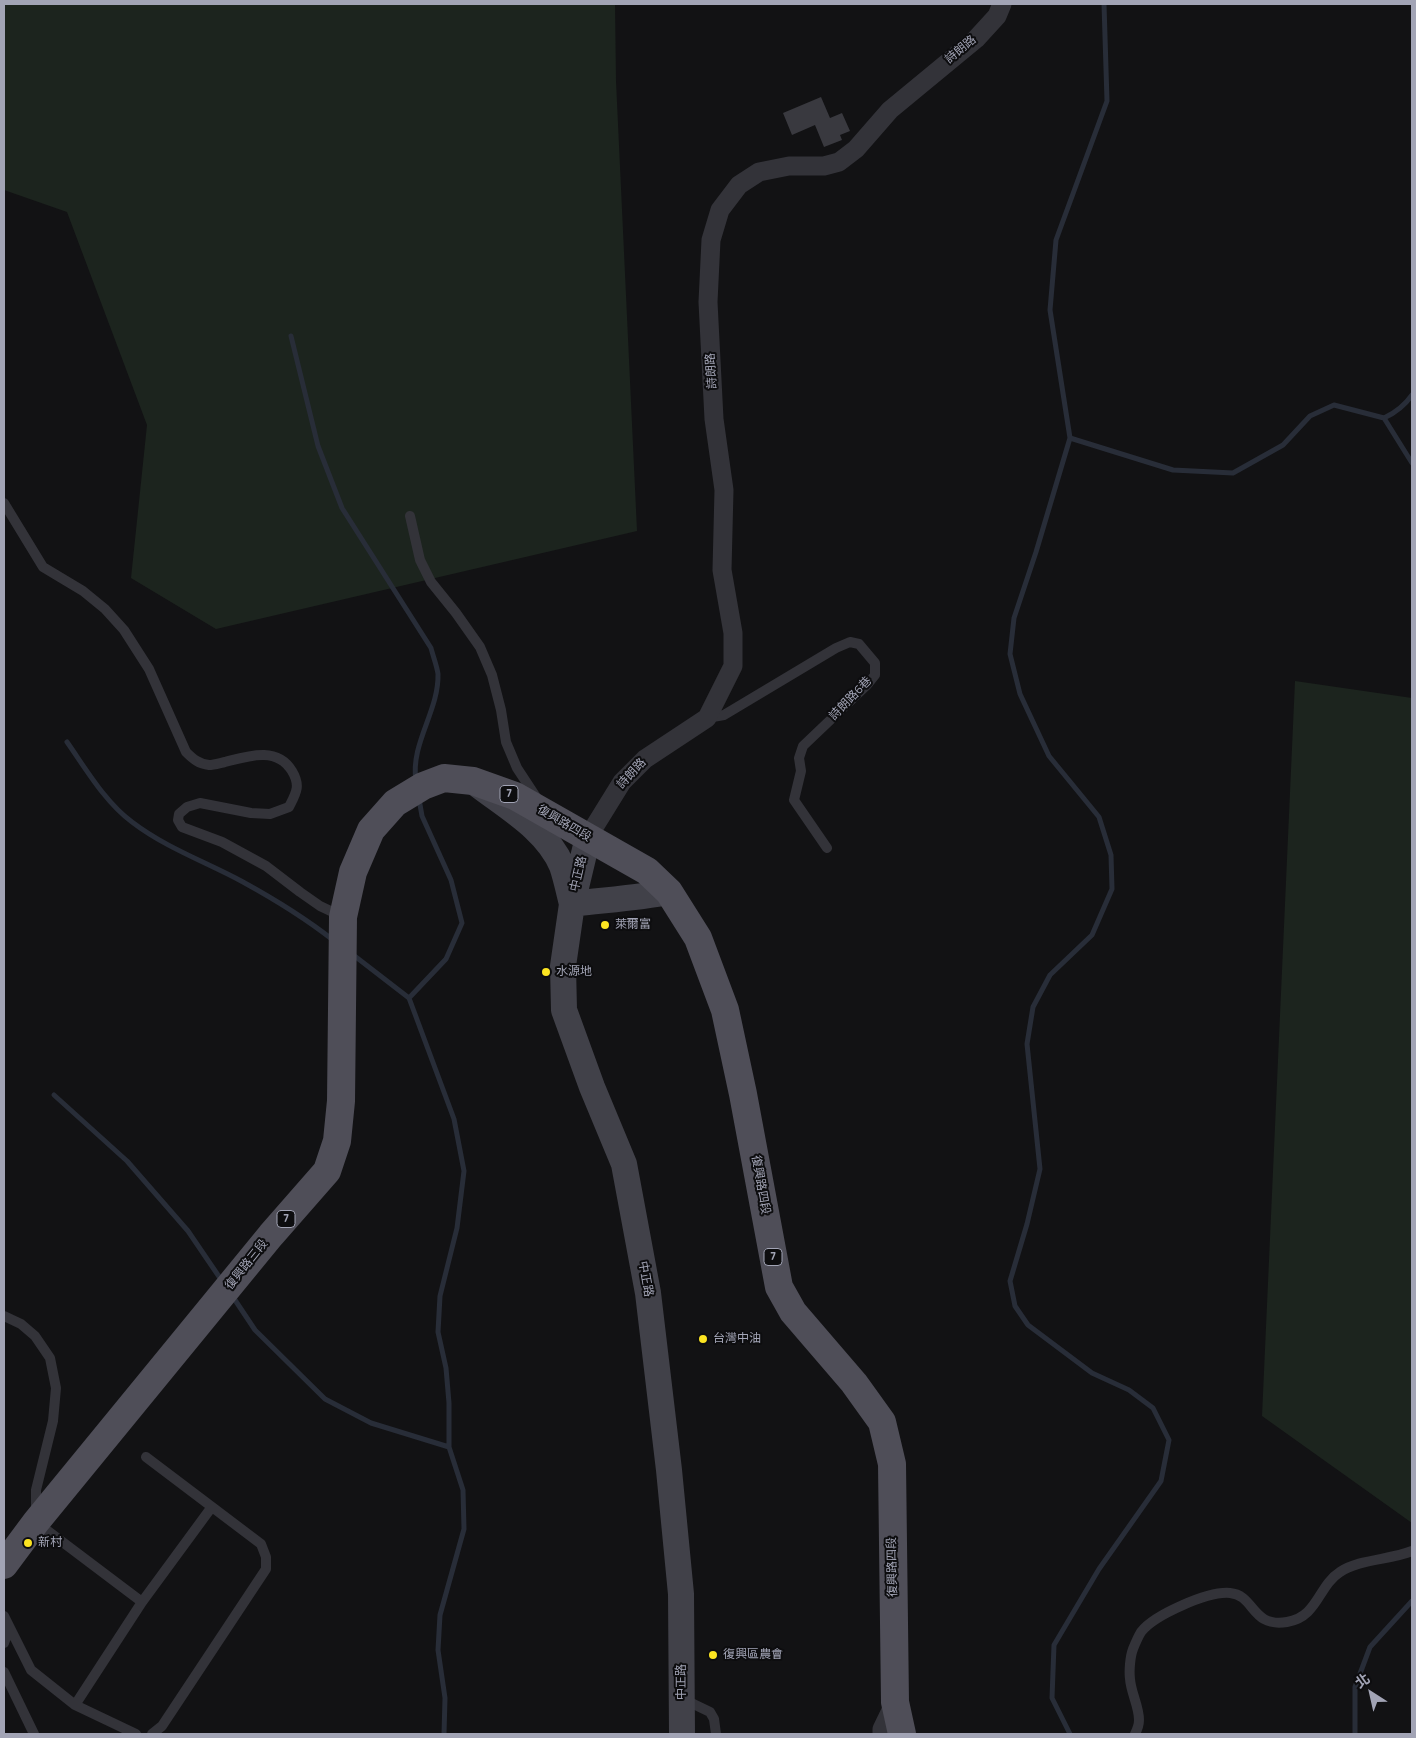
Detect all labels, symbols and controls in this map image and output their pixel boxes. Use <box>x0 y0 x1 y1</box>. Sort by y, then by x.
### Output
street label: 詩朗路 <box>943 33 979 67</box>
street label: 詩朗路 <box>704 353 720 389</box>
street label: 詩朗路6巷 <box>827 674 875 724</box>
street label: 詩朗路 <box>614 756 650 792</box>
road number: 7 <box>500 786 518 802</box>
street label: 復興路四段 <box>534 803 594 845</box>
street label: 中正路 <box>568 855 590 893</box>
place label: 萊爾富 <box>615 918 651 932</box>
marker: 萊爾富 <box>599 919 611 931</box>
place label: 水源地 <box>556 965 592 979</box>
marker: 水源地 <box>540 966 552 978</box>
street label: 復興路四段 <box>748 1154 772 1216</box>
road number: 7 <box>277 1210 295 1228</box>
street label: 復興路三段 <box>223 1237 271 1293</box>
road number: 7 <box>764 1248 782 1266</box>
street label: 中正路 <box>635 1260 655 1298</box>
place label: 台灣中油 <box>713 1332 761 1346</box>
marker: 台灣中油 <box>697 1333 709 1345</box>
place label: 新村 <box>38 1536 62 1550</box>
marker: 新村 <box>22 1537 34 1549</box>
street label: 復興路四段 <box>885 1537 901 1597</box>
place label: 復興區農會 <box>723 1648 783 1662</box>
marker: 復興區農會 <box>707 1649 719 1661</box>
street label: 中正路 <box>675 1664 689 1700</box>
north arrow <box>1346 1668 1396 1718</box>
text: 北 <box>1350 1668 1374 1693</box>

